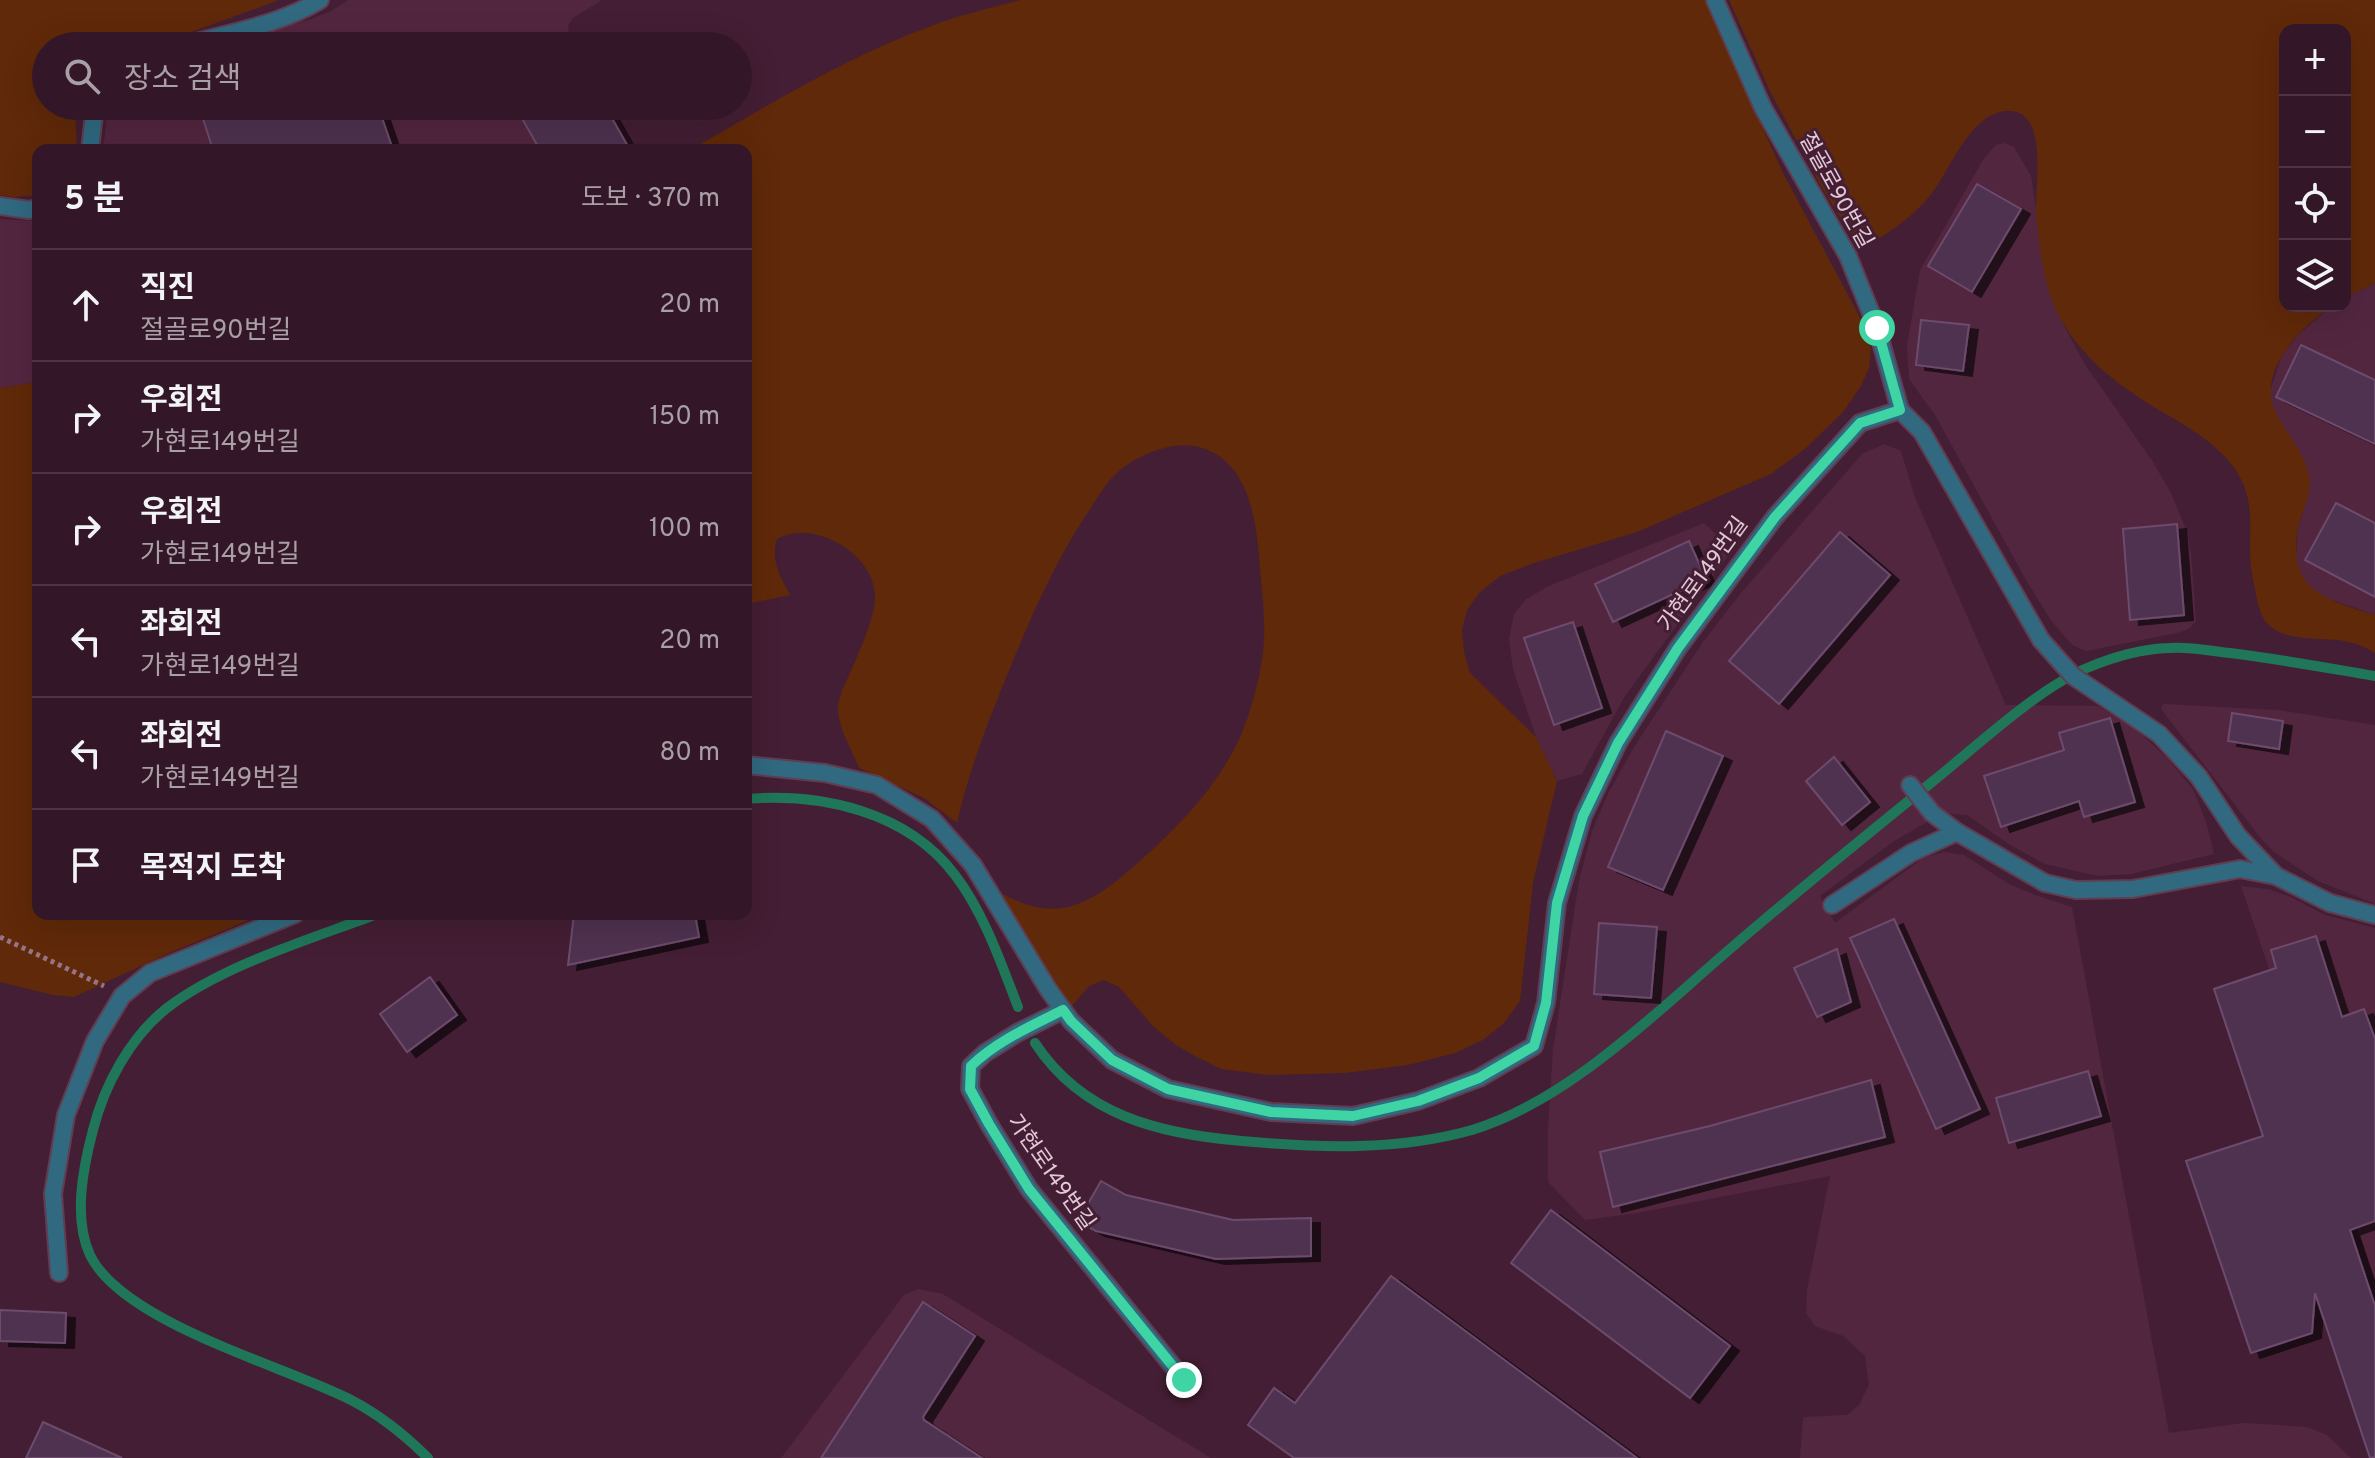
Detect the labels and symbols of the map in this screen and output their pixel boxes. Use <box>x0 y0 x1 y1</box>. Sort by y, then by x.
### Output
street label: 절골로90번길 <box>1792 128 1878 254</box>
route start <box>1859 310 1895 346</box>
street label: 가현로149번길 <box>1653 512 1755 638</box>
street label: 가현로149번길 <box>1000 1110 1100 1236</box>
route end <box>1166 1362 1202 1398</box>

